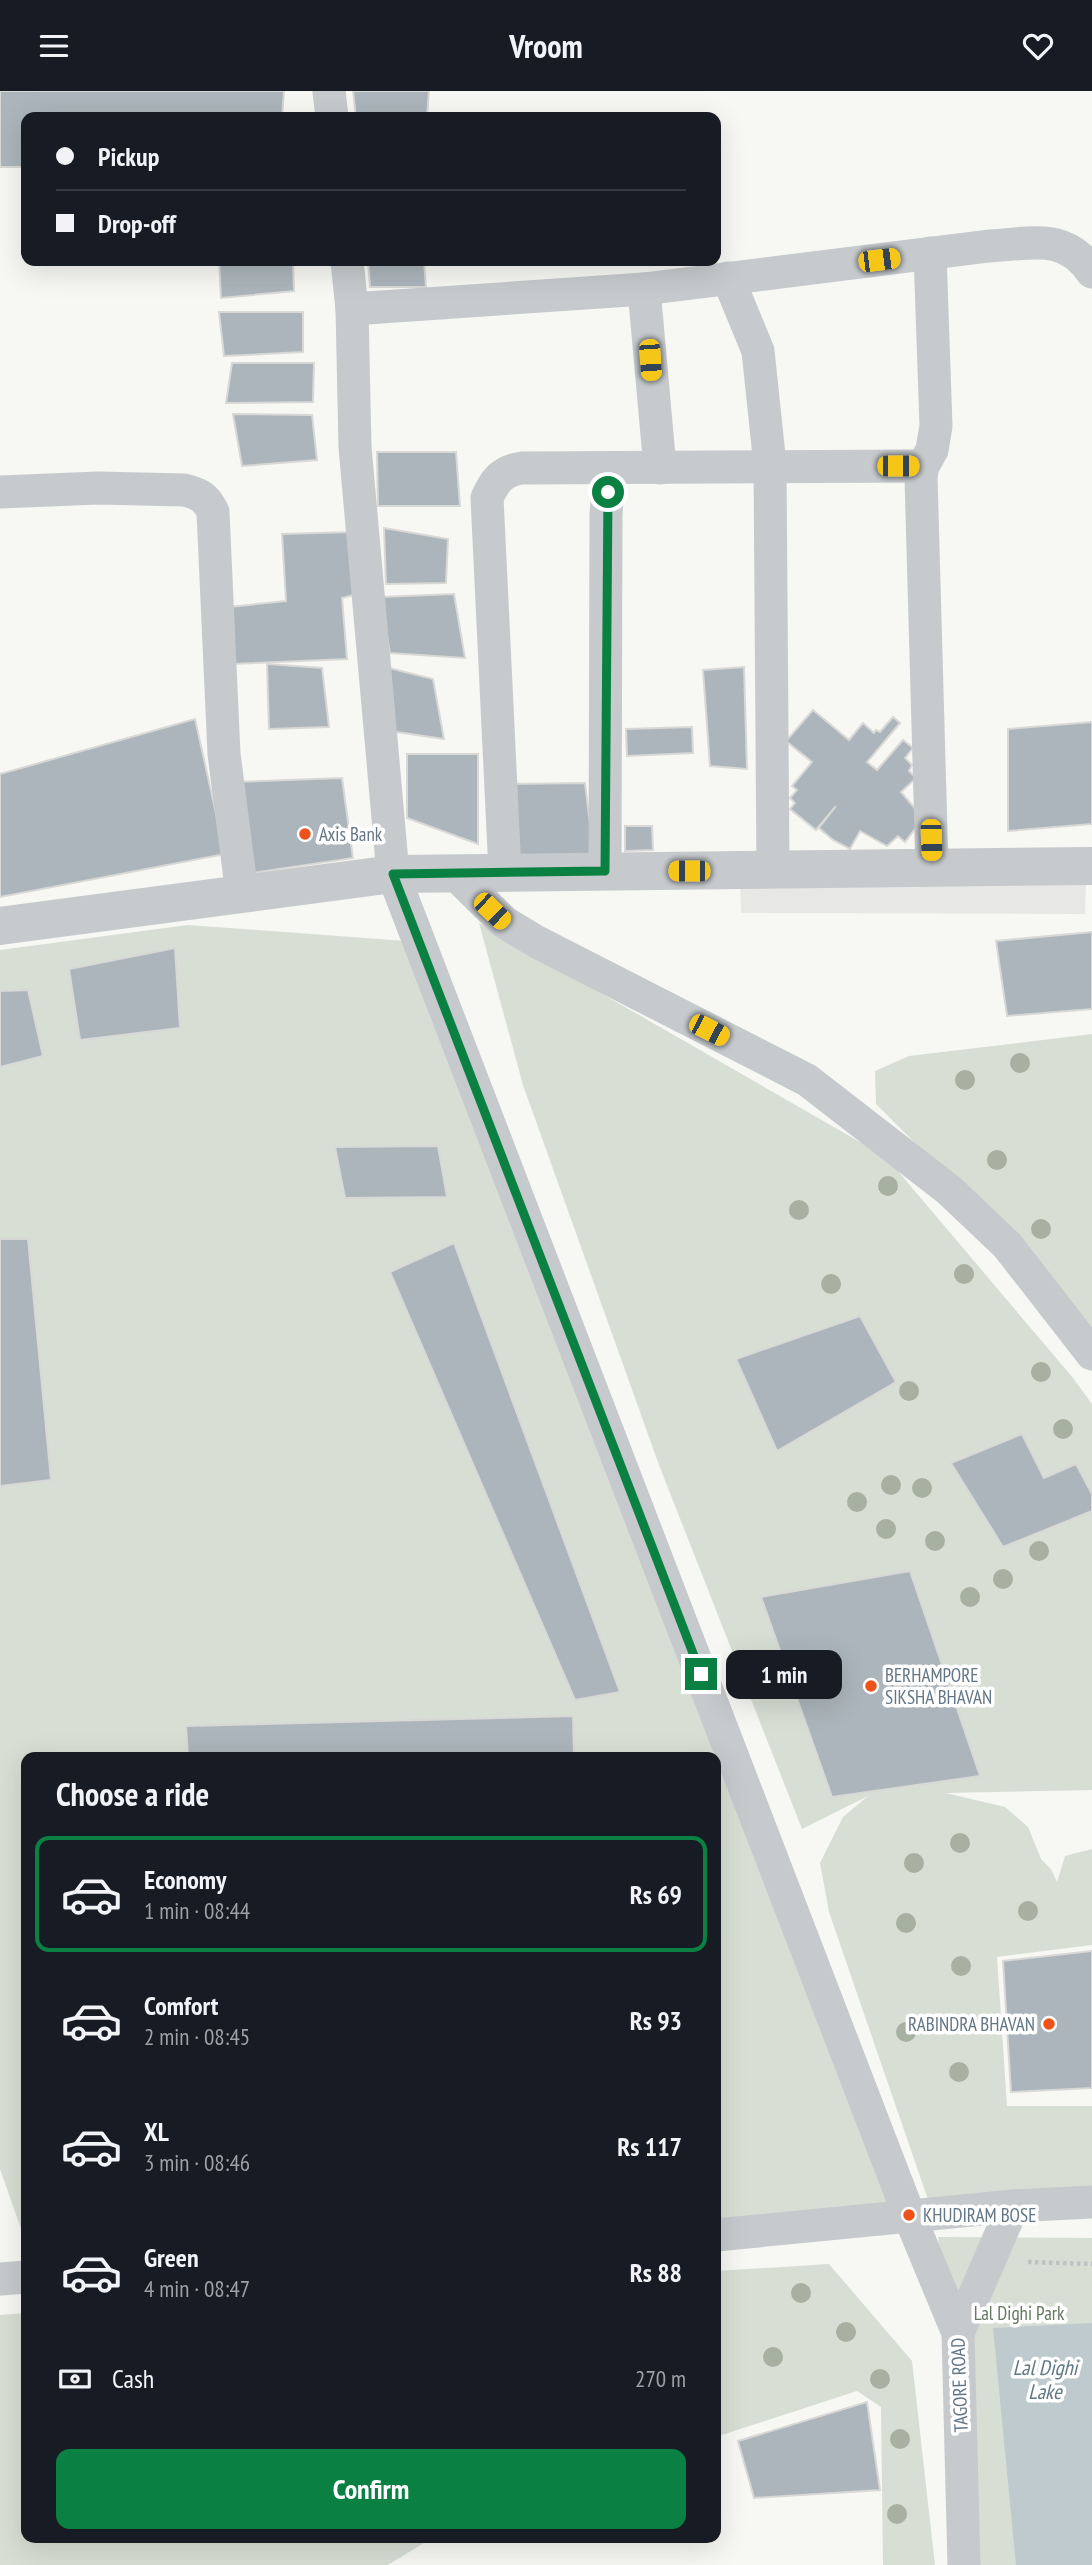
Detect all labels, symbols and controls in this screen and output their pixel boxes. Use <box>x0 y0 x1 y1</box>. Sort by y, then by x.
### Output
text: Vroom <box>509 25 583 67</box>
icon: menu <box>35 27 73 65</box>
icon: heart <box>1019 27 1057 65</box>
text: Pickup <box>98 140 159 173</box>
text: Drop-off <box>98 207 176 240</box>
car <box>857 247 902 273</box>
car <box>639 338 662 382</box>
car <box>878 456 920 477</box>
route start <box>592 476 624 508</box>
car <box>920 819 943 861</box>
place label: Axis Bank <box>319 822 383 846</box>
marker: Axis Bank <box>297 826 313 842</box>
car <box>669 861 711 882</box>
car <box>470 889 515 933</box>
car <box>686 1011 733 1049</box>
callout: 1 min <box>726 1649 841 1699</box>
route end <box>685 1658 717 1690</box>
text: 1 min <box>761 1660 807 1689</box>
place label: BERHAMPORE SIKSHA BHAVAN <box>885 1663 992 1709</box>
marker: BERHAMPORE SIKSHA BHAVAN <box>863 1678 879 1694</box>
text: Choose a ride <box>56 1773 209 1815</box>
icon: car <box>60 1863 123 1926</box>
text: Economy <box>144 1863 226 1896</box>
text: Rs 69 <box>630 1878 682 1911</box>
text: 1 min · 08:44 <box>144 1896 250 1925</box>
icon: car <box>60 1989 123 2052</box>
text: Comfort <box>144 1989 218 2022</box>
text: Rs 93 <box>630 2004 682 2037</box>
place label: RABINDRA BHAVAN <box>908 2012 1035 2036</box>
marker: RABINDRA BHAVAN <box>1041 2016 1057 2032</box>
text: 2 min · 08:45 <box>144 2022 250 2051</box>
icon: car <box>60 2115 123 2178</box>
text: XL <box>144 2115 169 2148</box>
text: Rs 117 <box>617 2130 682 2163</box>
text: 3 min · 08:46 <box>144 2148 250 2177</box>
place label: KHUDIRAM BOSE <box>923 2203 1036 2227</box>
marker: KHUDIRAM BOSE <box>901 2207 917 2223</box>
icon: car <box>60 2241 123 2304</box>
text: Green <box>144 2241 199 2274</box>
text: Rs 88 <box>630 2256 682 2289</box>
text: 4 min · 08:47 <box>144 2274 250 2303</box>
park label: Lal Dighi Park <box>974 2301 1065 2325</box>
street label: TAGORE ROAD <box>945 2337 973 2433</box>
water label: Lal Dighi Lake <box>1013 2354 1080 2405</box>
icon: cash <box>56 2360 94 2398</box>
text: Cash <box>112 2362 154 2395</box>
text: 270 m <box>635 2364 686 2393</box>
button: Confirm <box>56 2449 686 2529</box>

